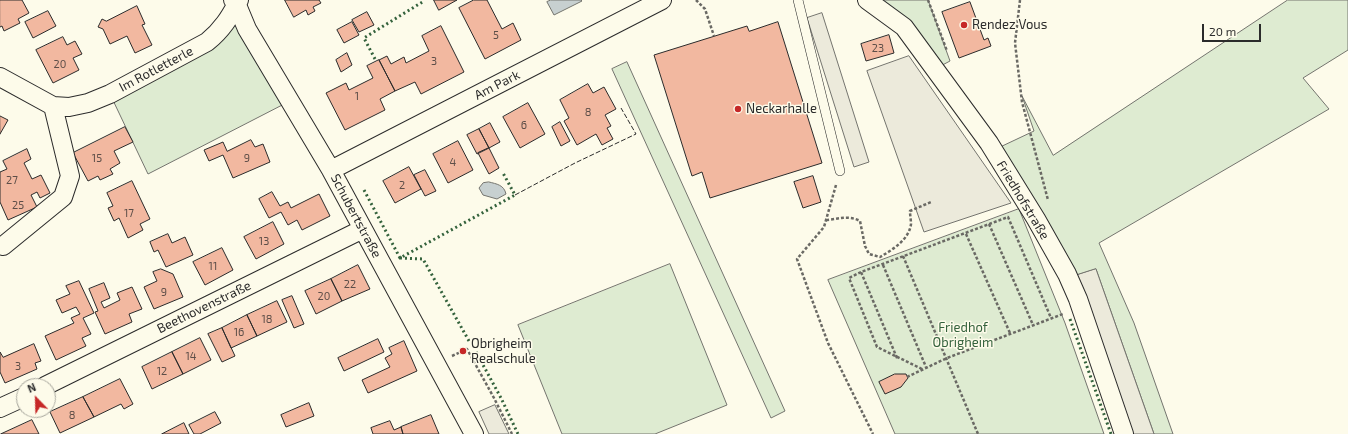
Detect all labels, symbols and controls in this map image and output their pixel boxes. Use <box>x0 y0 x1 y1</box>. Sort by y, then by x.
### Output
scale bar <box>1204 16 1263 42</box>
place label: Rendez Vous <box>972 17 1047 33</box>
marker: Rendez Vous <box>959 20 969 30</box>
text: 20 m <box>1209 24 1236 38</box>
house number: 5 <box>493 28 499 42</box>
house number: 23 <box>872 41 884 55</box>
street label: Im Rotletterle <box>116 43 196 95</box>
house number: 3 <box>431 54 437 68</box>
house number: 20 <box>54 57 66 71</box>
street label: Am Park <box>472 67 522 103</box>
house number: 1 <box>355 89 359 103</box>
place label: Neckarhalle <box>746 101 817 117</box>
marker: Neckarhalle <box>733 104 743 114</box>
house number: 8 <box>585 105 591 119</box>
house number: 6 <box>521 118 527 132</box>
house number: 15 <box>92 151 102 165</box>
house number: 9 <box>244 151 250 165</box>
house number: 4 <box>450 155 456 169</box>
street label: Friedhofstraße <box>993 158 1053 242</box>
street label: Schubertstraße <box>327 171 385 261</box>
house number: 27 <box>6 173 18 187</box>
house number: 2 <box>399 178 405 192</box>
house number: 25 <box>12 198 24 212</box>
house number: 17 <box>124 206 134 220</box>
house number: 13 <box>259 234 269 248</box>
house number: 11 <box>209 259 217 273</box>
street label: Beethovenstraße <box>154 277 254 337</box>
house number: 22 <box>344 277 356 291</box>
house number: 9 <box>161 285 167 299</box>
house number: 20 <box>318 289 330 303</box>
house number: 18 <box>261 312 273 326</box>
park label: Friedhof Obrigheim <box>933 320 993 351</box>
house number: 16 <box>234 325 244 339</box>
place label: Obrigheim Realschule <box>471 336 536 367</box>
marker: Obrigheim Realschule <box>458 346 468 356</box>
house number: 14 <box>185 349 197 363</box>
house number: 3 <box>15 359 21 373</box>
house number: 12 <box>157 364 167 378</box>
north arrow <box>16 378 56 418</box>
text: N <box>25 380 38 395</box>
house number: 8 <box>69 408 75 422</box>

